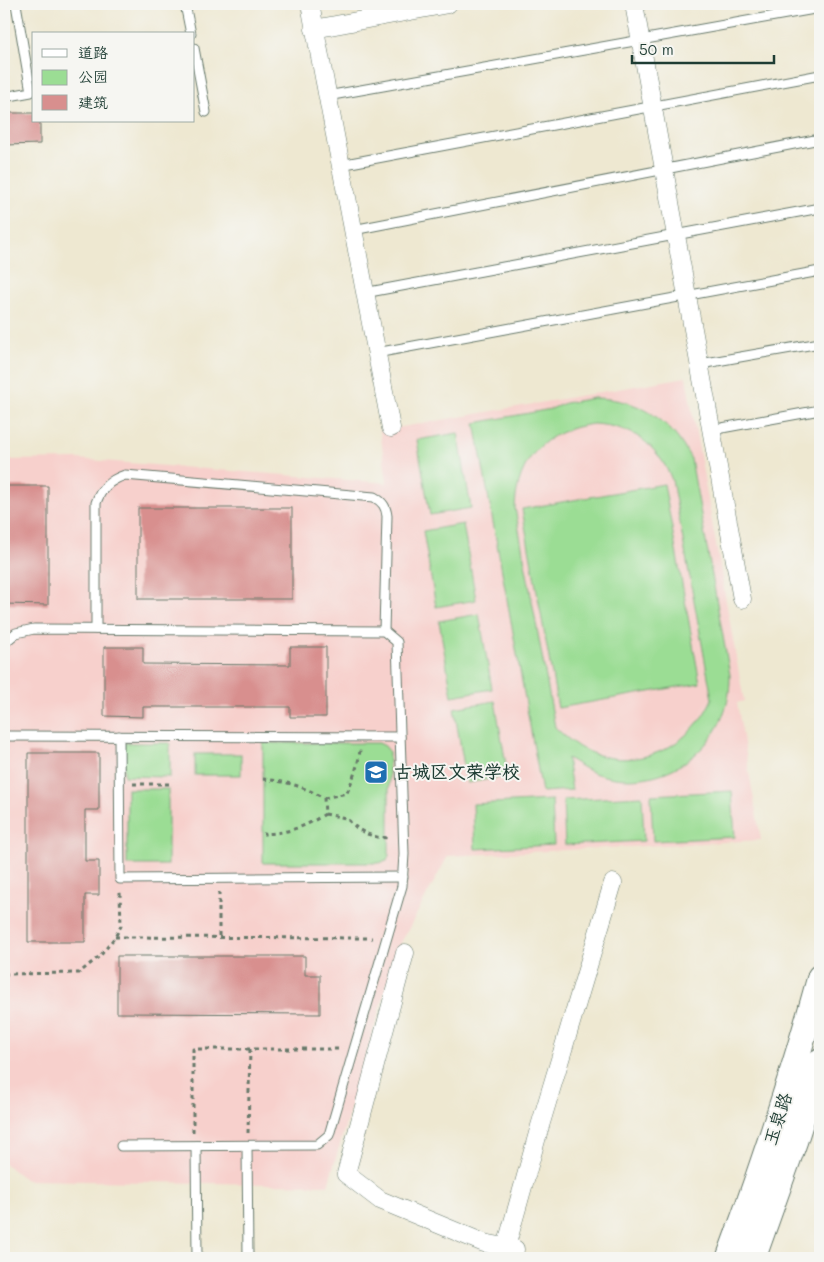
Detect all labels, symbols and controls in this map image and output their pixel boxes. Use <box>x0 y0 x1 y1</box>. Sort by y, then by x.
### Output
legend <box>32 32 195 122</box>
scale bar <box>632 32 774 64</box>
text: 50 m <box>639 39 674 59</box>
text: 道路 <box>78 42 108 62</box>
text: 公园 <box>78 66 108 86</box>
text: 建筑 <box>78 92 108 112</box>
school or university icon: 古城区文荣学校 <box>363 759 389 785</box>
place label: 古城区文荣学校 <box>394 759 520 783</box>
street label: 玉泉路 <box>757 1089 797 1148</box>

